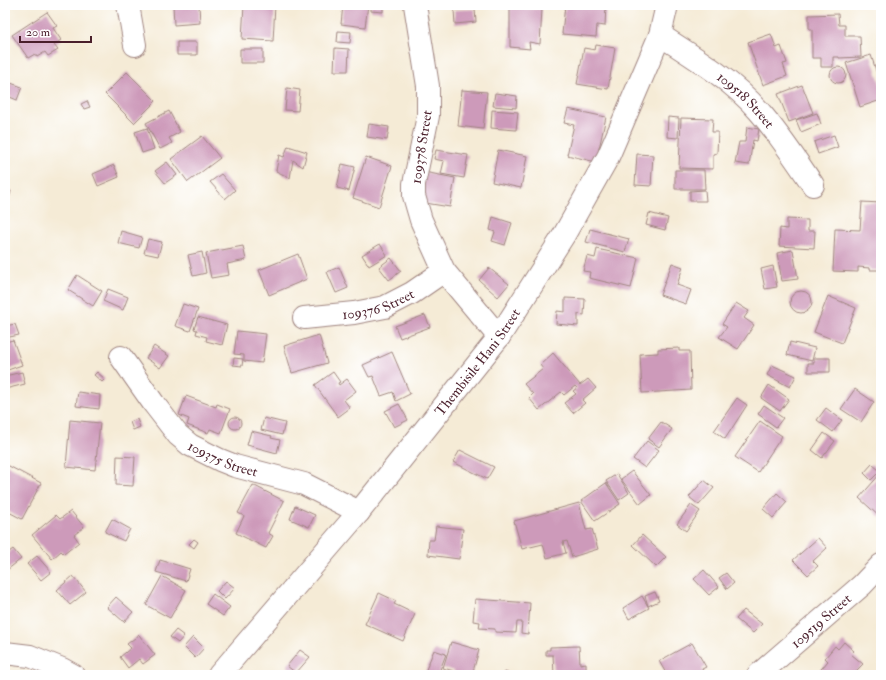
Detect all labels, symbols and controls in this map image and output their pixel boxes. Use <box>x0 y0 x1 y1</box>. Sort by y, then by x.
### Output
scale bar <box>20 18 91 44</box>
text: 20 m <box>26 25 51 40</box>
street label: 109518 Street <box>714 68 778 132</box>
street label: 109378 Street <box>407 109 436 185</box>
street label: 109376 Street <box>342 285 418 323</box>
street label: Thembisile Hani Street <box>431 305 524 419</box>
street label: 109375 Street <box>185 437 260 481</box>
street label: 109519 Street <box>787 590 855 652</box>

